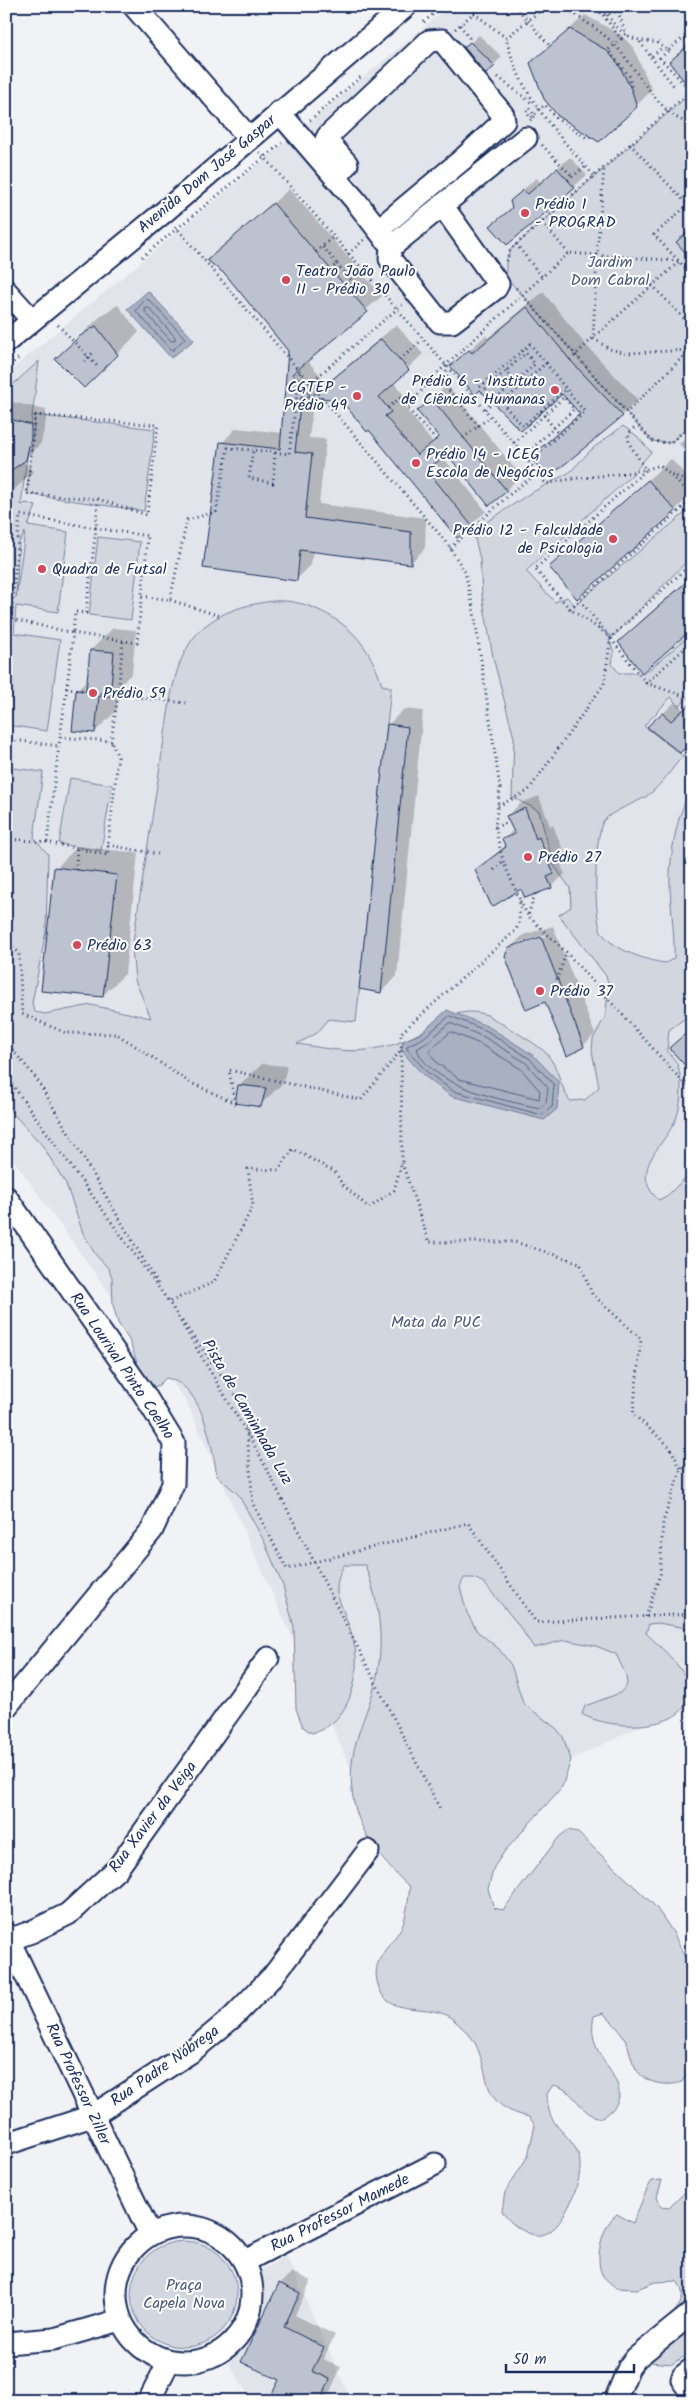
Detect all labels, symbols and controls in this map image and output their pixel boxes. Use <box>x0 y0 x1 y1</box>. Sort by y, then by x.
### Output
street label: Avenida Dom José Gaspar <box>132 107 283 240</box>
place label: Prédio 1 - PROGRAD <box>535 192 616 235</box>
marker: Prédio 1 - PROGRAD <box>519 207 531 219</box>
park label: Jardim Dom Cabral <box>571 250 650 293</box>
place label: Teatro João Paulo II - Prédio 30 <box>296 259 415 302</box>
marker: Teatro João Paulo II - Prédio 30 <box>280 274 292 286</box>
place label: Prédio 6 - Instituto de Ciências Humanas <box>401 369 545 412</box>
place label: CGTEP - Prédio 49 <box>284 375 347 418</box>
marker: Prédio 6 - Instituto de Ciências Humanas <box>549 384 561 396</box>
marker: CGTEP - Prédio 49 <box>351 390 363 402</box>
place label: Prédio 14 - ICEG Escola de Negócios <box>426 442 554 485</box>
marker: Prédio 14 - ICEG Escola de Negócios <box>410 457 422 469</box>
place label: Prédio 12 - Falculdade de Psicologia <box>453 518 603 561</box>
marker: Prédio 12 - Falculdade de Psicologia <box>607 533 619 545</box>
place label: Quadra de Futsal <box>52 557 167 582</box>
marker: Quadra de Futsal <box>36 563 48 575</box>
place label: Prédio 59 <box>103 681 166 706</box>
marker: Prédio 59 <box>87 687 99 699</box>
place label: Prédio 27 <box>538 845 602 870</box>
marker: Prédio 27 <box>522 851 534 863</box>
place label: Prédio 63 <box>87 933 151 958</box>
marker: Prédio 63 <box>71 939 83 951</box>
place label: Prédio 37 <box>550 979 614 1004</box>
marker: Prédio 37 <box>534 985 546 997</box>
street label: Rua Lourival Pinto Coelho <box>63 1287 181 1445</box>
park label: Mata da PUC <box>391 1310 481 1335</box>
street label: Pista de Caminhada Luz <box>195 1334 299 1490</box>
street label: Rua Xavier da Veiga <box>103 1756 203 1878</box>
street label: Rua Professor Ziller <box>39 2019 118 2151</box>
street label: Rua Padre Nóbrega <box>105 2019 225 2113</box>
street label: Rua Professor Mamede <box>266 2167 414 2259</box>
park label: Praça Capela Nova <box>143 2273 225 2316</box>
scale bar <box>506 2342 633 2374</box>
text: 50 m <box>513 2348 547 2372</box>

